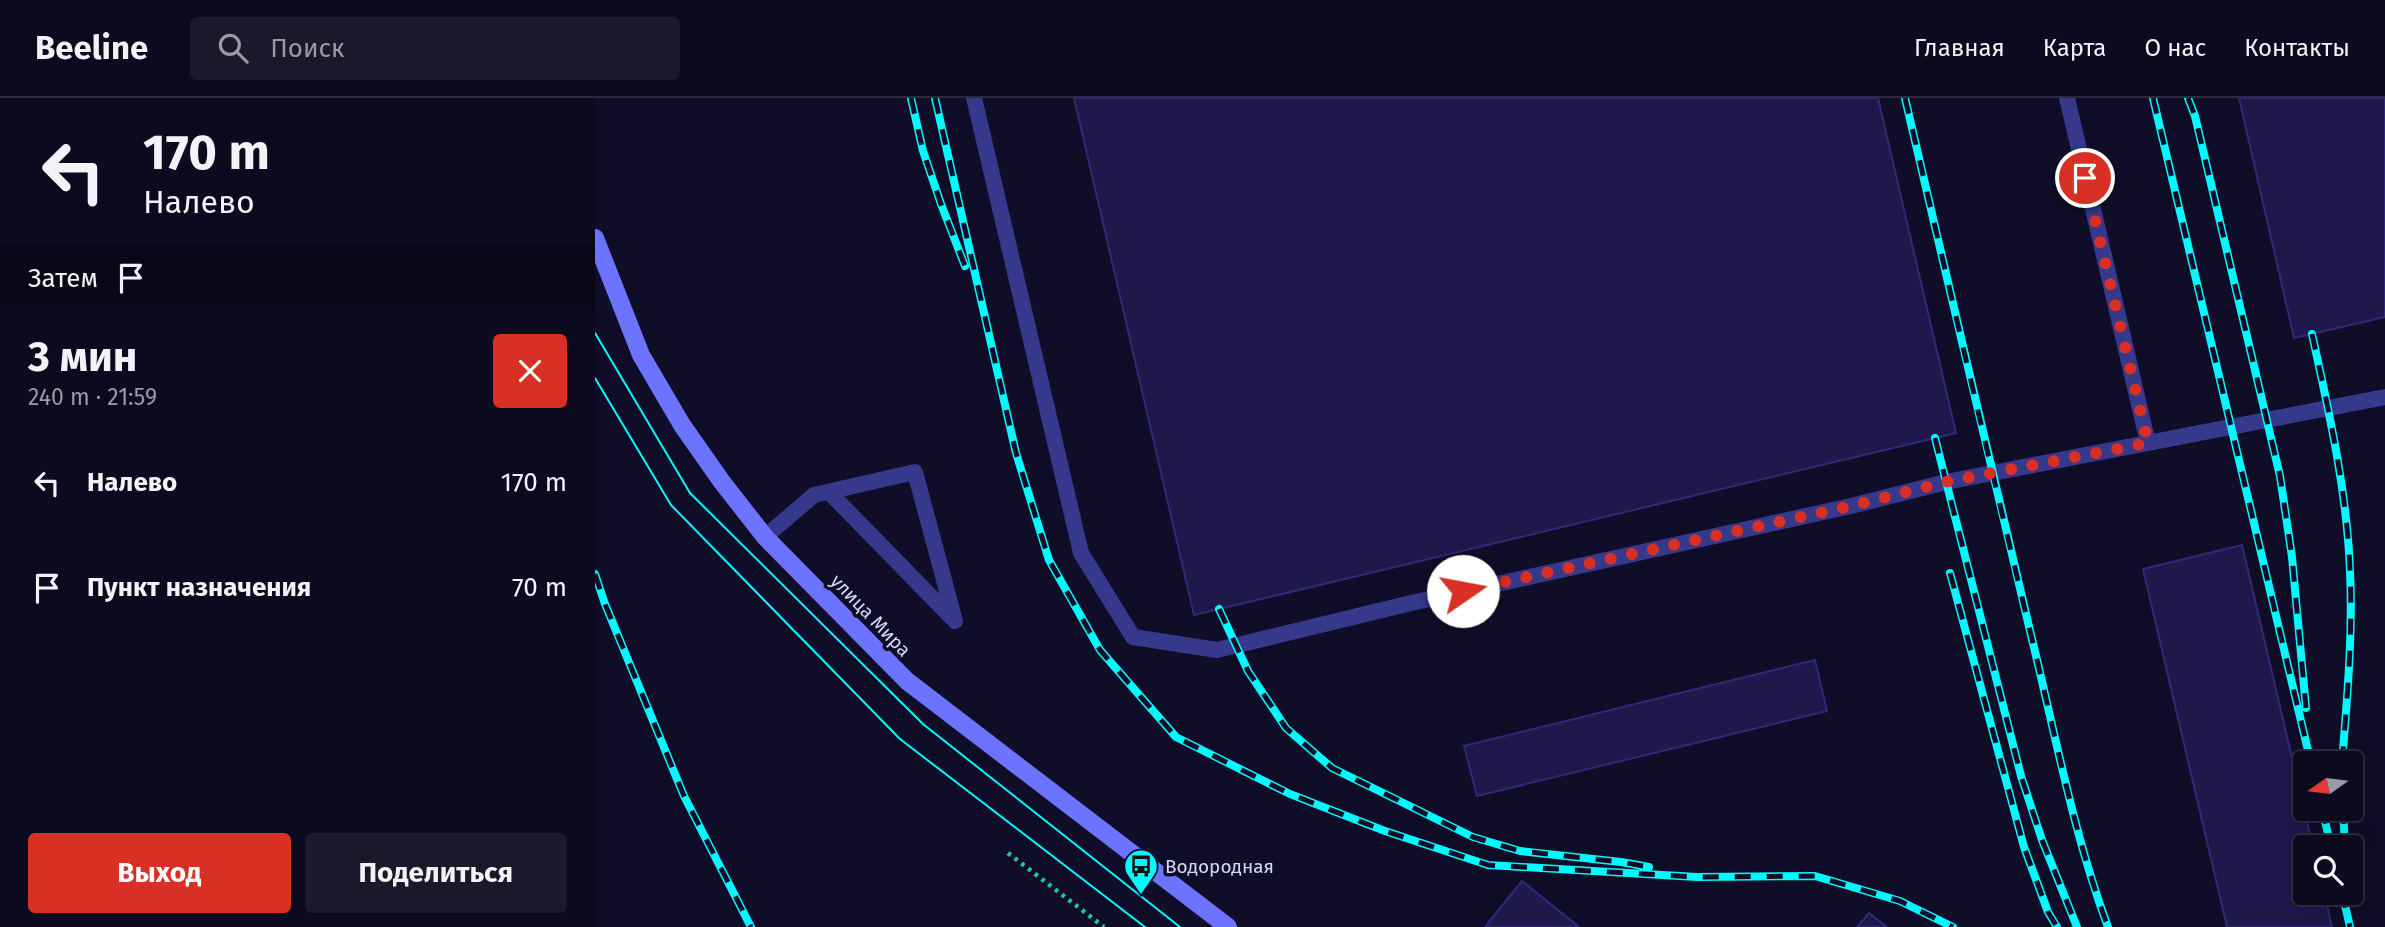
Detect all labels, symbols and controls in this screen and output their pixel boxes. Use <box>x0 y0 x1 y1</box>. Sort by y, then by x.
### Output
search box <box>190 17 680 80</box>
text: Beeline <box>35 28 148 68</box>
icon: search <box>214 29 252 67</box>
text: Поиск <box>270 33 344 64</box>
text: Главная <box>1914 34 2005 62</box>
text: Карта <box>2043 34 2106 62</box>
text: О нас <box>2144 34 2206 62</box>
text: Контакты <box>2244 34 2350 62</box>
text: 170 m <box>143 123 270 182</box>
icon: left <box>28 126 119 217</box>
pin <box>2055 148 2115 208</box>
icon: arrive <box>2066 159 2104 197</box>
text: Налево <box>143 183 255 221</box>
icon: arrive <box>112 259 150 297</box>
text: Затем <box>28 263 98 294</box>
text: 3 мин <box>28 332 137 382</box>
button: close <box>493 334 567 408</box>
text: 240 m · 21:59 <box>28 383 157 411</box>
icon: left <box>28 464 66 502</box>
text: Налево <box>87 467 177 498</box>
text: 170 m <box>501 467 567 498</box>
position arrow <box>1426 554 1500 628</box>
icon: arrive <box>28 569 66 607</box>
street label: улица Мира <box>826 569 916 661</box>
text: Пункт назначения <box>87 572 311 603</box>
text: 70 m <box>512 572 567 603</box>
north arrow <box>2293 751 2363 821</box>
map controls <box>2293 751 2363 905</box>
button: Выход <box>28 833 291 913</box>
button: Поделиться <box>305 833 567 913</box>
button: search <box>2293 835 2363 905</box>
bus stop icon: Водородная <box>1122 847 1160 896</box>
place label: Водородная <box>1165 855 1274 878</box>

